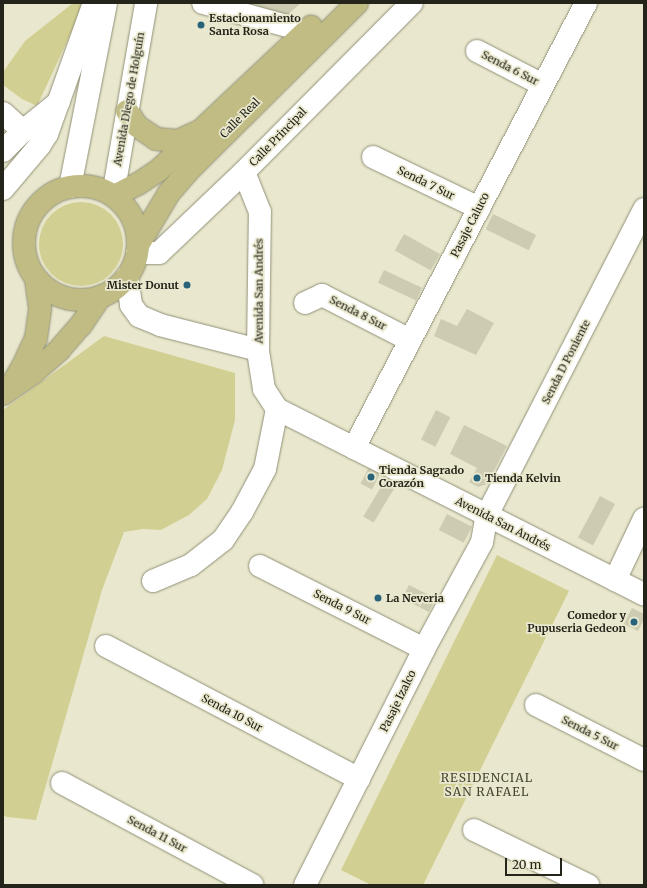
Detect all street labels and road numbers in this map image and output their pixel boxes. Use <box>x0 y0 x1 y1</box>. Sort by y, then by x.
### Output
street label: Avenida Diego de Holguín <box>111 31 147 167</box>
street label: Senda 6 Sur <box>479 48 541 88</box>
street label: Calle Real <box>217 95 263 141</box>
street label: Calle Principal <box>247 105 309 169</box>
street label: Senda 7 Sur <box>395 163 457 203</box>
street label: Pasaje Caluco <box>448 190 492 260</box>
street label: Avenida San Andrés <box>252 238 266 344</box>
street label: Senda 8 Sur <box>327 293 389 333</box>
street label: Senda D Poniente <box>539 318 593 406</box>
street label: Avenida San Andrés <box>453 494 553 554</box>
street label: Senda 9 Sur <box>311 587 373 627</box>
street label: Pasaje Izalco <box>377 668 419 734</box>
street label: Senda 10 Sur <box>199 691 265 735</box>
street label: Senda 5 Sur <box>559 713 621 753</box>
street label: Senda 11 Sur <box>125 813 189 855</box>

